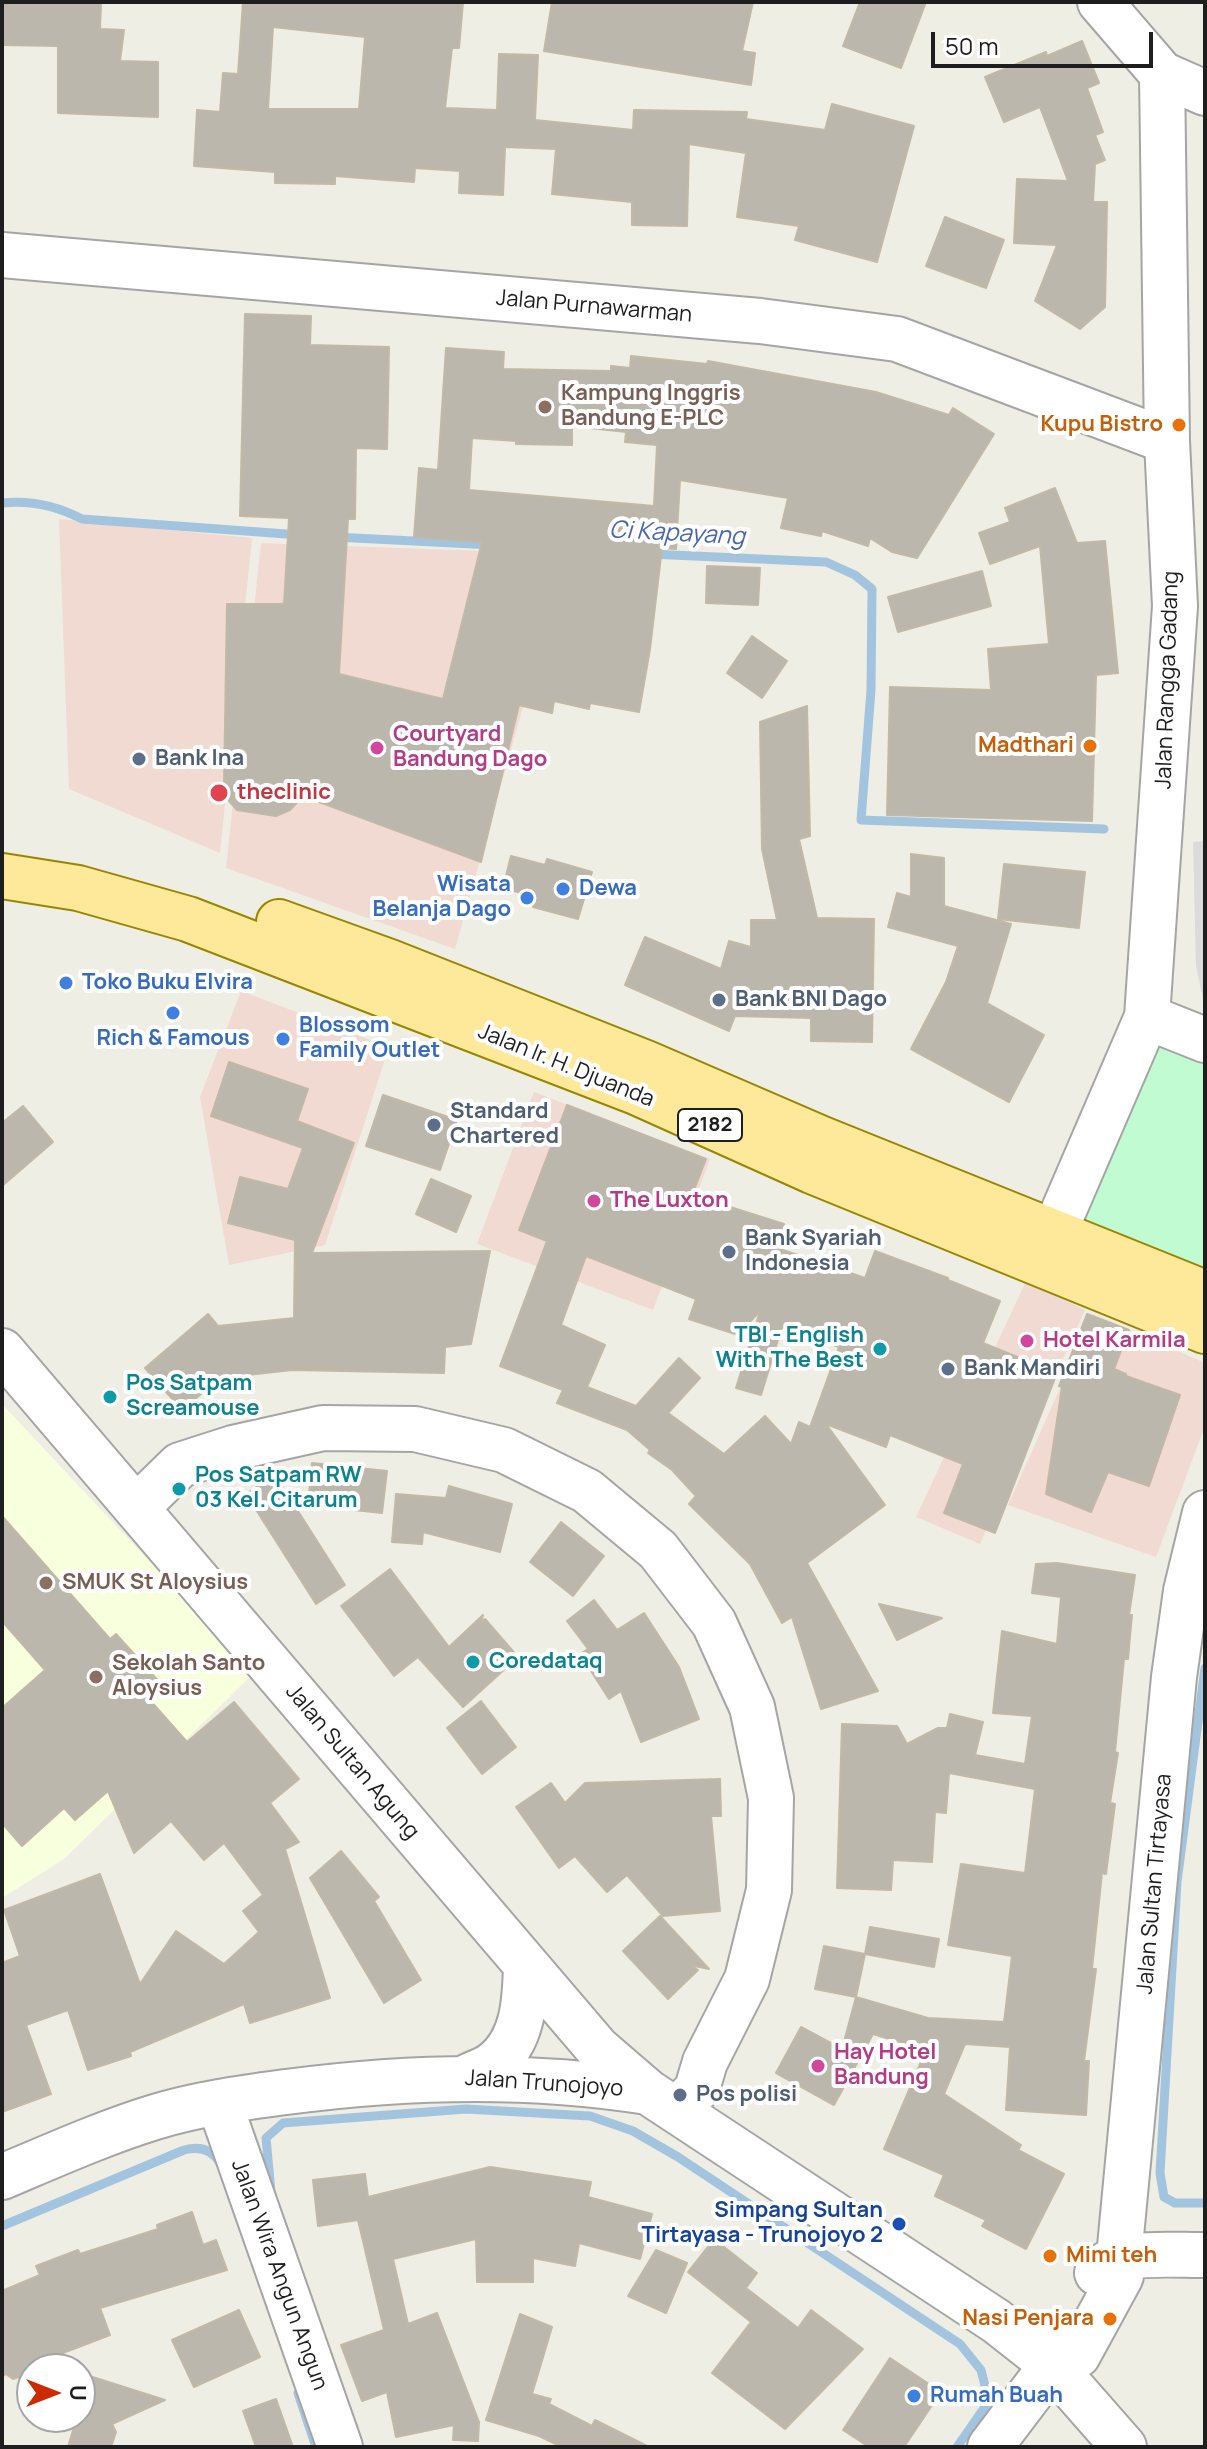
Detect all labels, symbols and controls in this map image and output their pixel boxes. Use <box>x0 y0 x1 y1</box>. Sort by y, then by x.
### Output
scale bar <box>935 16 1157 66</box>
text: 50 m <box>945 29 999 62</box>
street label: Jalan Purnawarman <box>495 285 693 329</box>
place label: Kampung Inggris Bandung E-PLC <box>561 381 741 432</box>
marker: Kampung Inggris Bandung E-PLC <box>536 398 554 416</box>
place label: Kupu Bistro <box>1040 412 1163 438</box>
marker: Kupu Bistro <box>1170 416 1188 434</box>
water label: Ci Kapayang <box>608 516 746 552</box>
street label: Jalan Rangga Gadang <box>1151 571 1185 789</box>
place label: Courtyard Bandung Dago <box>393 722 547 774</box>
place label: Madthari <box>978 733 1074 759</box>
marker: Madthari <box>1081 737 1099 755</box>
marker: Courtyard Bandung Dago <box>368 739 386 757</box>
place label: Bank Ina <box>155 746 244 772</box>
marker: Bank Ina <box>130 750 148 768</box>
place label: theclinic <box>237 780 331 806</box>
marker: theclinic <box>208 782 230 804</box>
place label: Wisata Belanja Dago <box>373 872 511 924</box>
place label: Dewa <box>579 876 637 902</box>
marker: Dewa <box>554 880 572 898</box>
marker: Wisata Belanja Dago <box>518 889 536 907</box>
place label: Toko Buku Elvira <box>82 970 253 996</box>
marker: Toko Buku Elvira <box>57 974 75 992</box>
place label: Bank BNI Dago <box>735 987 887 1013</box>
marker: Bank BNI Dago <box>710 991 728 1009</box>
marker: Rich & Famous <box>164 1004 182 1022</box>
place label: Blossom Family Outlet <box>299 1013 440 1064</box>
street label: Jalan Ir. H. Djuanda <box>474 1019 658 1113</box>
place label: Rich & Famous <box>96 1026 250 1052</box>
marker: Blossom Family Outlet <box>274 1030 292 1048</box>
place label: Standard Chartered <box>450 1099 559 1150</box>
road number: 2182 <box>678 1109 742 1141</box>
marker: Standard Chartered <box>425 1116 443 1134</box>
place label: The Luxton <box>610 1188 729 1214</box>
marker: The Luxton <box>585 1192 603 1210</box>
place label: Bank Syariah Indonesia <box>745 1226 882 1278</box>
marker: Bank Syariah Indonesia <box>720 1243 738 1261</box>
place label: TBI - English With The Best <box>716 1323 864 1374</box>
place label: Hotel Karmila <box>1043 1328 1186 1354</box>
marker: Hotel Karmila <box>1018 1332 1036 1350</box>
marker: TBI - English With The Best <box>871 1340 889 1358</box>
place label: Bank Mandiri <box>964 1356 1100 1382</box>
marker: Bank Mandiri <box>939 1360 957 1378</box>
place label: Pos Satpam Screamouse <box>126 1371 259 1422</box>
marker: Pos Satpam Screamouse <box>101 1388 119 1406</box>
place label: Pos Satpam RW 03 Kel. Citarum <box>195 1463 362 1514</box>
marker: Pos Satpam RW 03 Kel. Citarum <box>170 1480 188 1498</box>
place label: SMUK St Aloysius <box>62 1570 248 1596</box>
marker: SMUK St Aloysius <box>37 1574 55 1592</box>
place label: Coredataq <box>489 1649 603 1675</box>
place label: Sekolah Santo Aloysius <box>112 1651 265 1702</box>
marker: Coredataq <box>464 1653 482 1671</box>
marker: Sekolah Santo Aloysius <box>87 1668 105 1686</box>
street label: Jalan Sultan Agung <box>280 1679 424 1845</box>
street label: Jalan Sultan Tirtayasa <box>1132 1773 1178 1995</box>
place label: Hay Hotel Bandung <box>834 2040 936 2092</box>
marker: Hay Hotel Bandung <box>809 2057 827 2075</box>
street label: Jalan Trunojoyo <box>464 2065 624 2103</box>
place label: Pos polisi <box>696 2082 797 2108</box>
marker: Pos polisi <box>671 2086 689 2104</box>
street label: Jalan Wira Angun Angun <box>225 2156 333 2394</box>
place label: Simpang Sultan Tirtayasa - Trunojoyo 2 <box>642 2198 883 2250</box>
marker: Simpang Sultan Tirtayasa - Trunojoyo 2 <box>890 2215 908 2233</box>
place label: Mimi teh <box>1066 2243 1157 2269</box>
marker: Mimi teh <box>1041 2247 1059 2265</box>
place label: Nasi Penjara <box>962 2306 1094 2332</box>
marker: Nasi Penjara <box>1101 2310 1119 2328</box>
north arrow <box>16 2353 96 2433</box>
place label: Rumah Buah <box>930 2383 1063 2409</box>
text: U <box>63 2385 93 2401</box>
marker: Rumah Buah <box>905 2387 923 2405</box>

